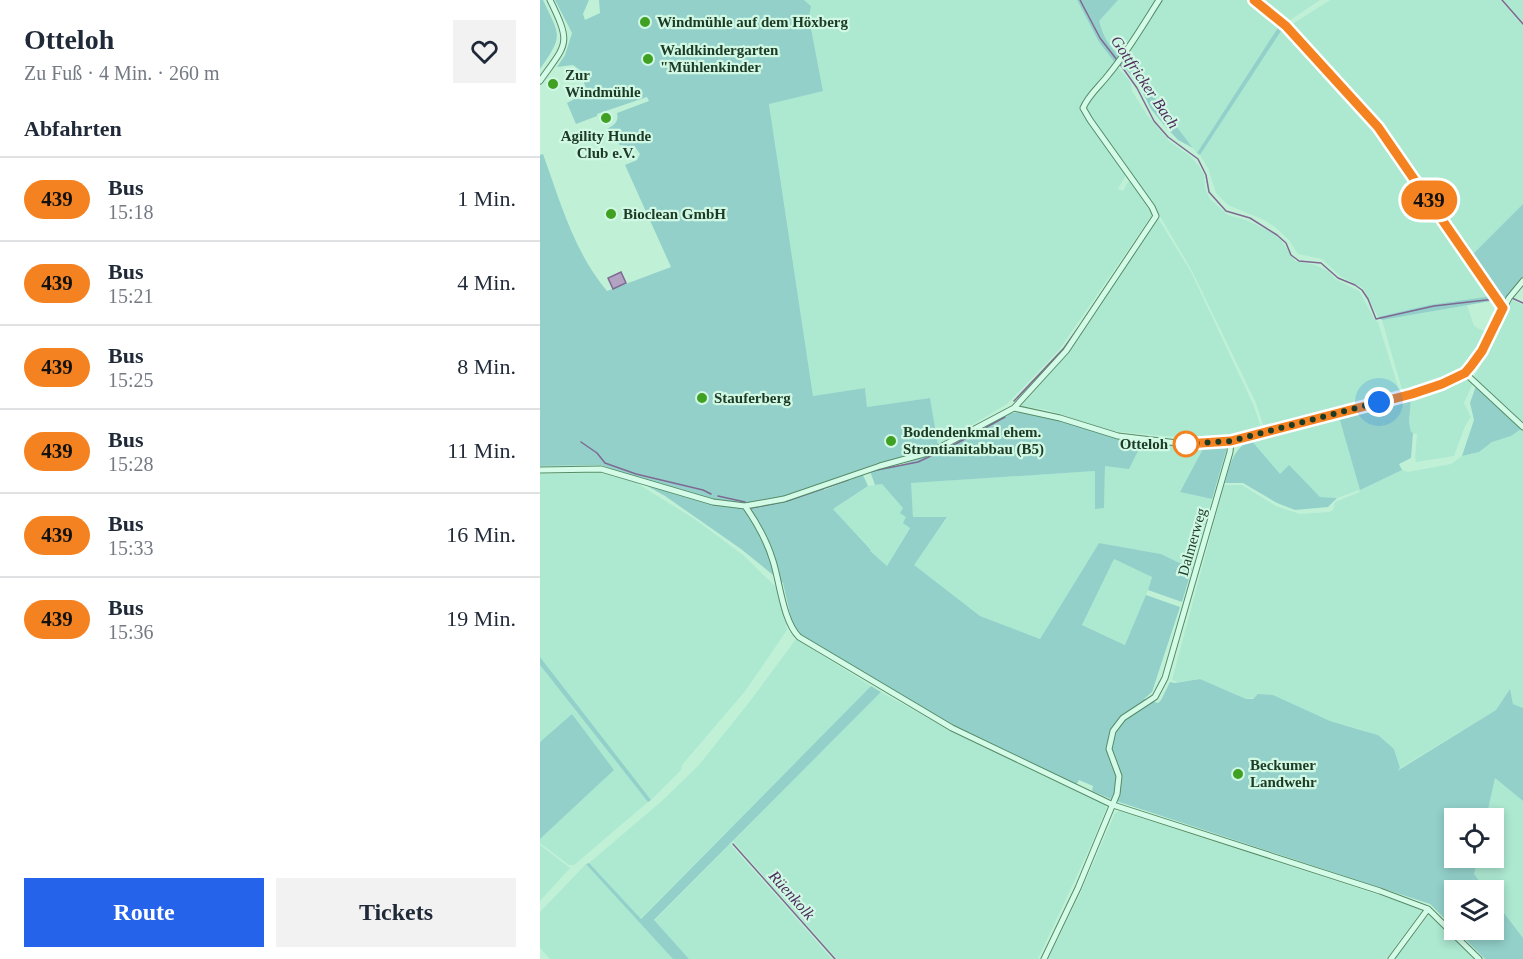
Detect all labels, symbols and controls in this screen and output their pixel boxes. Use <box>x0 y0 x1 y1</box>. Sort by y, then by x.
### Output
place label: Windmühle auf dem Höxberg <box>657 14 848 30</box>
marker: Windmühle auf dem Höxberg <box>638 15 652 29</box>
button: heart <box>453 20 516 83</box>
text: Otteloh <box>24 24 114 55</box>
water label: Gottfricker Bach <box>1107 32 1182 132</box>
place label: Waldkindergarten "Mühlenkinder <box>660 42 779 75</box>
marker: Waldkindergarten "Mühlenkinder <box>641 52 655 66</box>
text: Zu Fuß · 4 Min. · 260 m <box>24 62 220 84</box>
place label: Zur Windmühle <box>565 67 641 100</box>
marker: Zur Windmühle <box>546 77 560 91</box>
marker: Agility Hunde Club e.V. <box>599 111 613 125</box>
text: Abfahrten <box>24 116 122 141</box>
place label: Agility Hunde Club e.V. <box>561 128 652 161</box>
text: Bus <box>108 175 143 200</box>
line badge: 439 <box>1394 180 1464 220</box>
text: 1 Min. <box>457 186 516 211</box>
text: 439 <box>41 187 73 211</box>
text: 439 <box>1413 188 1445 212</box>
text: 15:18 <box>108 201 154 223</box>
place label: Bioclean GmbH <box>623 206 726 222</box>
marker: Bioclean GmbH <box>604 207 618 221</box>
text: Bus <box>108 259 143 284</box>
text: 4 Min. <box>457 270 516 295</box>
text: 439 <box>41 271 73 295</box>
text: 15:21 <box>108 285 154 307</box>
text: Bus <box>108 343 143 368</box>
text: 8 Min. <box>457 354 516 379</box>
text: 439 <box>41 355 73 379</box>
text: 15:25 <box>108 369 154 391</box>
your location <box>1364 387 1394 417</box>
place label: Stauferberg <box>714 390 791 406</box>
marker: Stauferberg <box>695 391 709 405</box>
place label: Bodendenkmal ehem. Strontianitabbau (B5) <box>903 424 1044 458</box>
text: Bus <box>108 427 143 452</box>
marker: Otteloh <box>1173 431 1199 457</box>
marker: Bodendenkmal ehem. Strontianitabbau (B5) <box>884 434 898 448</box>
place label: Otteloh <box>1120 436 1169 452</box>
text: 11 Min. <box>447 438 516 463</box>
text: 439 <box>41 439 73 463</box>
text: 15:28 <box>108 453 154 475</box>
street label: Dalmerweg <box>1175 506 1209 578</box>
text: Bus <box>108 511 143 536</box>
text: 16 Min. <box>446 522 516 547</box>
text: 439 <box>41 523 73 547</box>
text: 15:33 <box>108 537 154 559</box>
text: Bus <box>108 595 143 620</box>
text: 19 Min. <box>446 606 516 631</box>
text: 439 <box>41 607 73 631</box>
text: 15:36 <box>108 621 154 643</box>
place label: Beckumer Landwehr <box>1250 757 1317 790</box>
marker: Beckumer Landwehr <box>1231 767 1245 781</box>
map controls <box>1444 808 1504 940</box>
button: locate <box>1444 808 1504 868</box>
water label: Rüenkolk <box>765 866 819 923</box>
button: Route <box>24 878 264 947</box>
button: Tickets <box>276 878 516 947</box>
button: layers <box>1444 880 1504 940</box>

